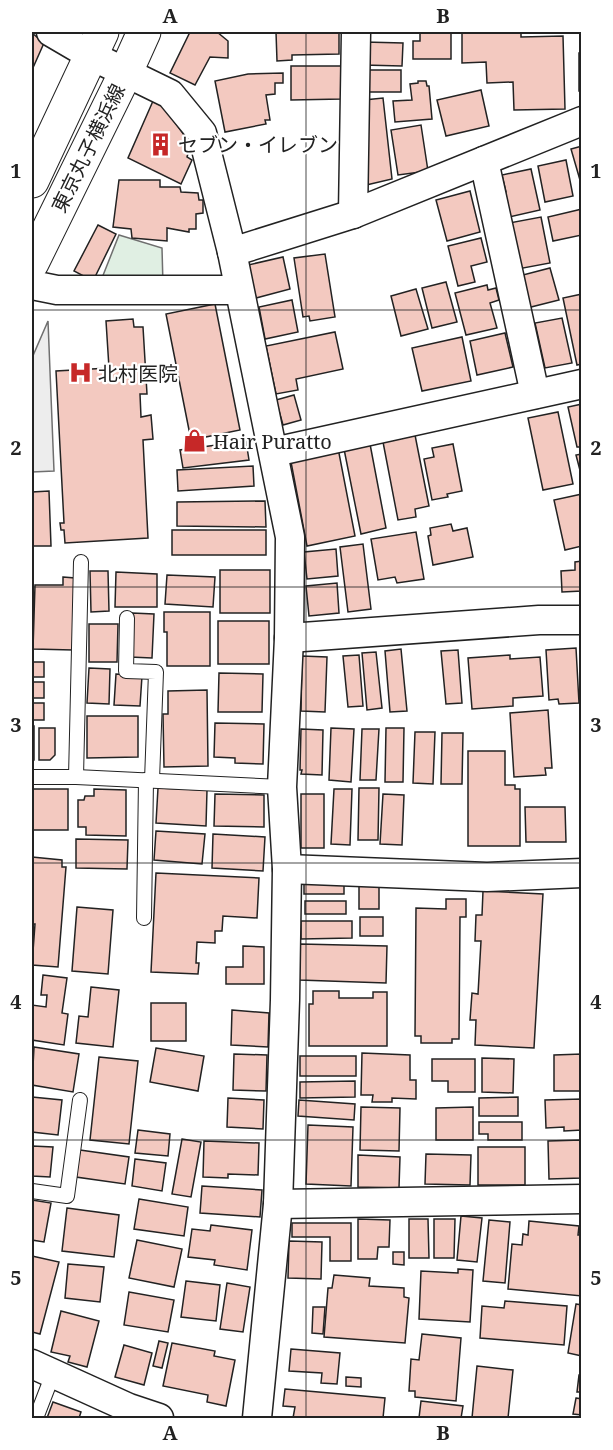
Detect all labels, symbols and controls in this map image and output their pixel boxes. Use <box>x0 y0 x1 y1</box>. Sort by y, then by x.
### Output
text: A <box>162 2 178 29</box>
text: B <box>436 2 450 29</box>
street label: 東京丸子横浜線 <box>45 79 131 217</box>
building icon: セブン・イレブン <box>147 131 173 157</box>
place label: セブン・イレブン <box>178 131 338 158</box>
text: 1 <box>10 157 22 184</box>
text: 1 <box>590 157 602 184</box>
hospital icon: 北村医院 <box>67 360 93 386</box>
place label: 北村医院 <box>98 360 178 387</box>
shop icon: Hair Puratto <box>182 428 208 454</box>
place label: Hair Puratto <box>213 428 332 455</box>
text: 2 <box>10 434 22 461</box>
text: 2 <box>590 434 602 461</box>
text: 3 <box>10 711 22 738</box>
text: 3 <box>590 711 602 738</box>
text: 4 <box>10 988 22 1015</box>
text: 4 <box>590 988 602 1015</box>
text: 5 <box>10 1264 22 1291</box>
text: 5 <box>590 1264 602 1291</box>
text: A <box>162 1419 178 1446</box>
text: B <box>436 1419 450 1446</box>

